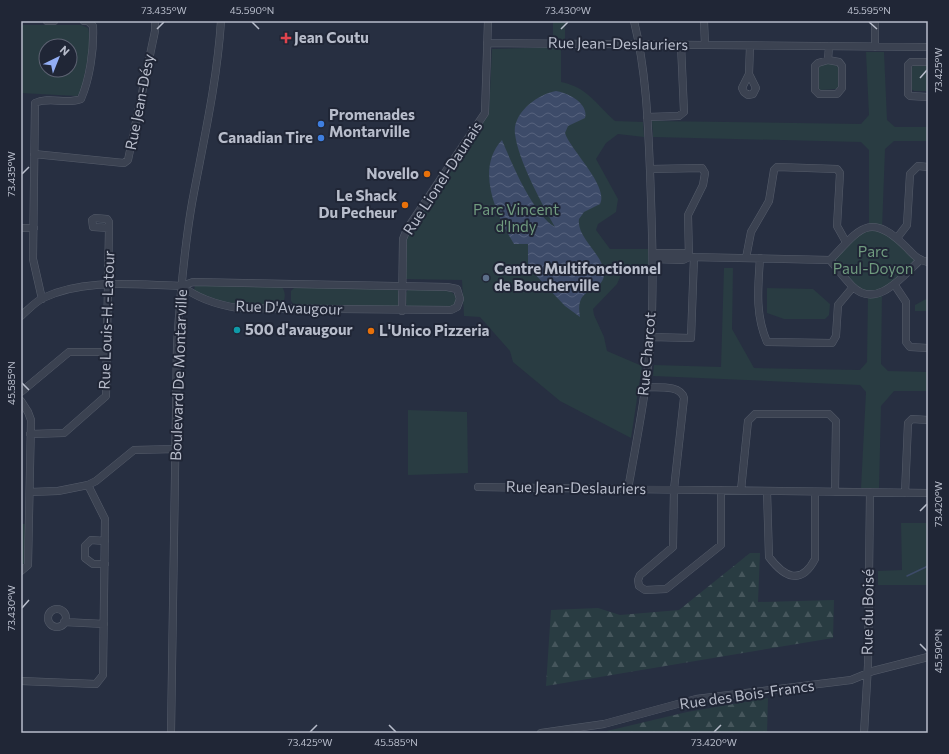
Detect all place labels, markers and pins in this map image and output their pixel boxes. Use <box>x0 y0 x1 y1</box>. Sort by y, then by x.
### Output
place label: Jean Coutu <box>294 28 369 46</box>
marker: Jean Coutu <box>281 33 291 43</box>
place label: Promenades Montarville <box>329 105 415 140</box>
marker: Promenades Montarville <box>316 119 326 129</box>
place label: Canadian Tire <box>218 128 313 146</box>
marker: Canadian Tire <box>316 133 326 143</box>
place label: Novello <box>366 164 419 182</box>
marker: Novello <box>422 169 432 179</box>
place label: Le Shack Du Pecheur <box>319 186 397 221</box>
marker: Le Shack Du Pecheur <box>400 200 410 210</box>
place label: Centre Multifonctionnel de Boucherville <box>494 259 661 294</box>
marker: Centre Multifonctionnel de Boucherville <box>481 273 491 283</box>
place label: 500 d'avaugour <box>245 320 353 338</box>
place label: L'Unico Pizzeria <box>379 321 490 339</box>
marker: 500 d'avaugour <box>232 325 242 335</box>
marker: L'Unico Pizzeria <box>366 326 376 336</box>

